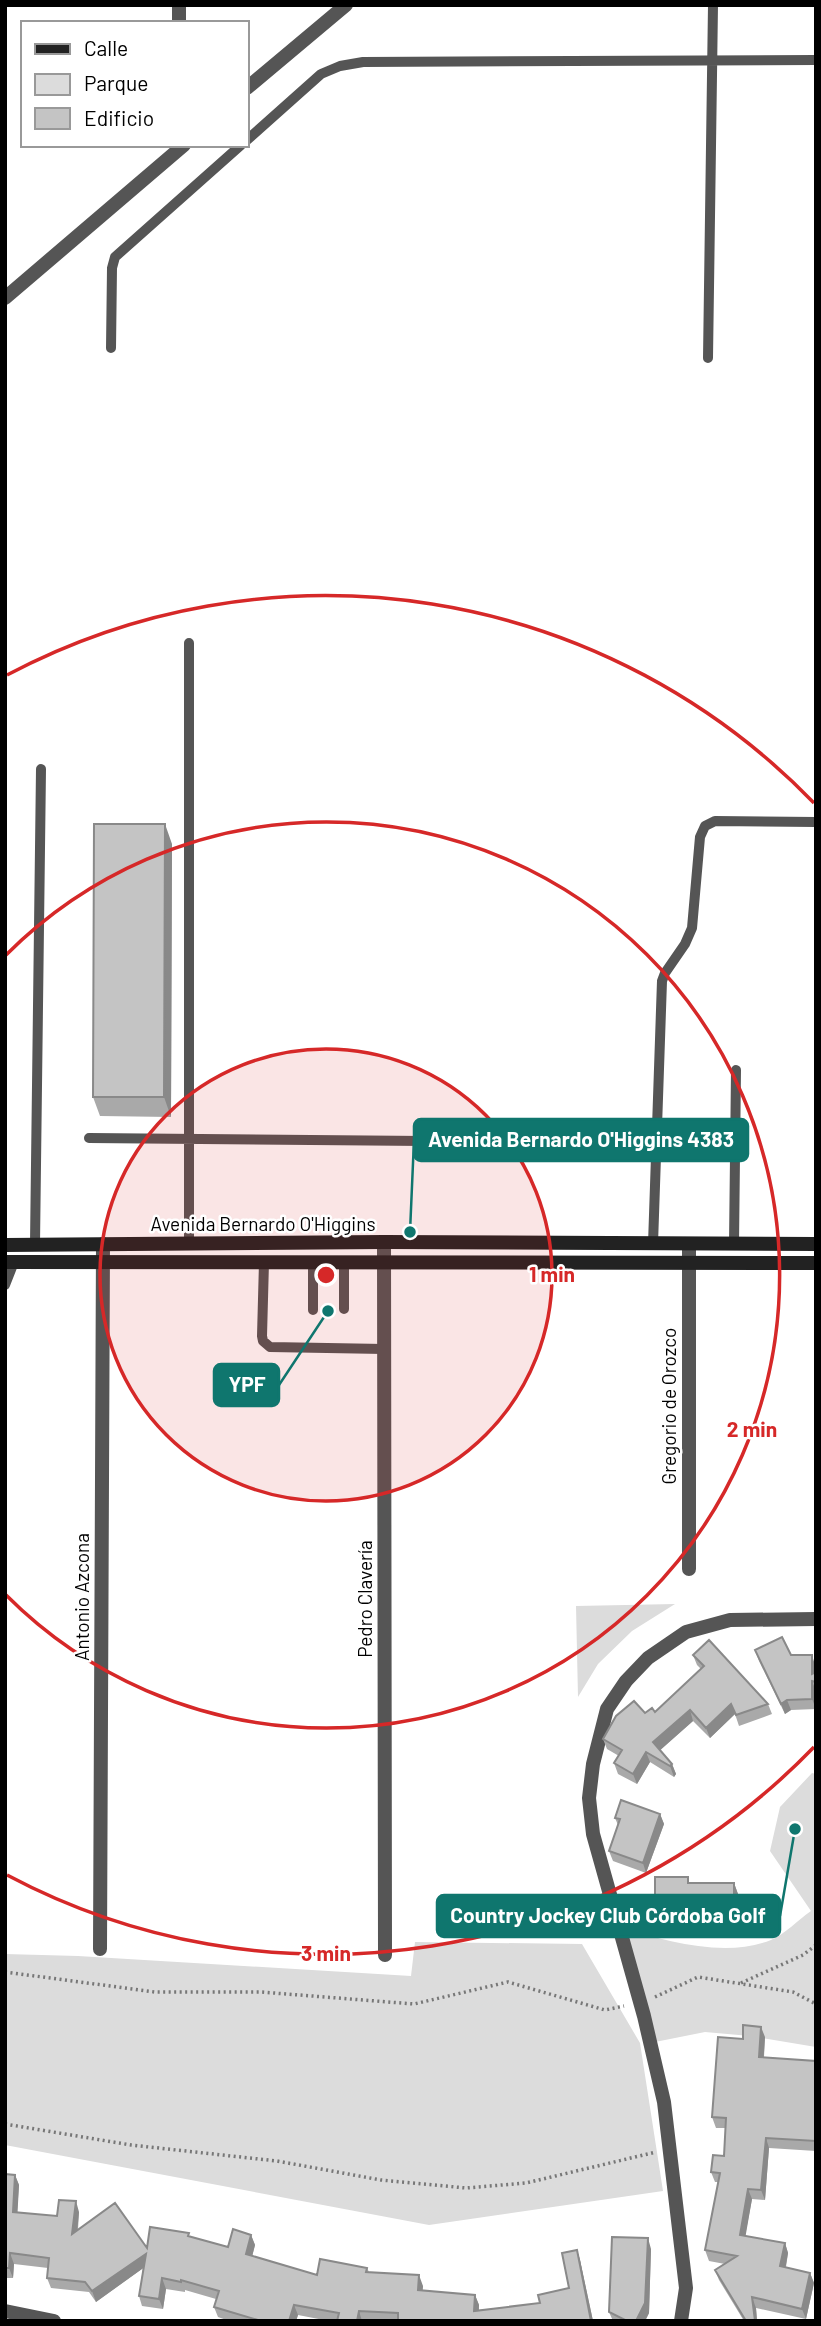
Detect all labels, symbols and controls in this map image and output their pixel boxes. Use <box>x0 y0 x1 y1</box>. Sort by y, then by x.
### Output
legend <box>21 21 248 147</box>
text: Calle <box>84 35 128 60</box>
text: Parque <box>84 70 149 95</box>
text: Edificio <box>84 105 154 130</box>
callout: Avenida Bernardo O'Higgins 4383 <box>414 1119 748 1161</box>
text: Avenida Bernardo O'Higgins 4383 <box>428 1126 734 1151</box>
street label: Avenida Bernardo O'Higgins <box>150 1212 376 1235</box>
text: 1 min <box>529 1261 575 1286</box>
centre of rings <box>314 1263 338 1287</box>
street label: Gregorio de Orozco <box>657 1328 680 1484</box>
callout: YPF <box>214 1364 279 1406</box>
text: YPF <box>228 1371 266 1396</box>
text: 2 min <box>727 1416 777 1441</box>
street label: Antonio Azcona <box>70 1533 93 1661</box>
street label: Pedro Clavería <box>353 1540 376 1658</box>
callout: Country Jockey Club Córdoba Golf <box>437 1895 780 1937</box>
text: Country Jockey Club Córdoba Golf <box>450 1902 766 1927</box>
text: 3 min <box>301 1940 351 1965</box>

